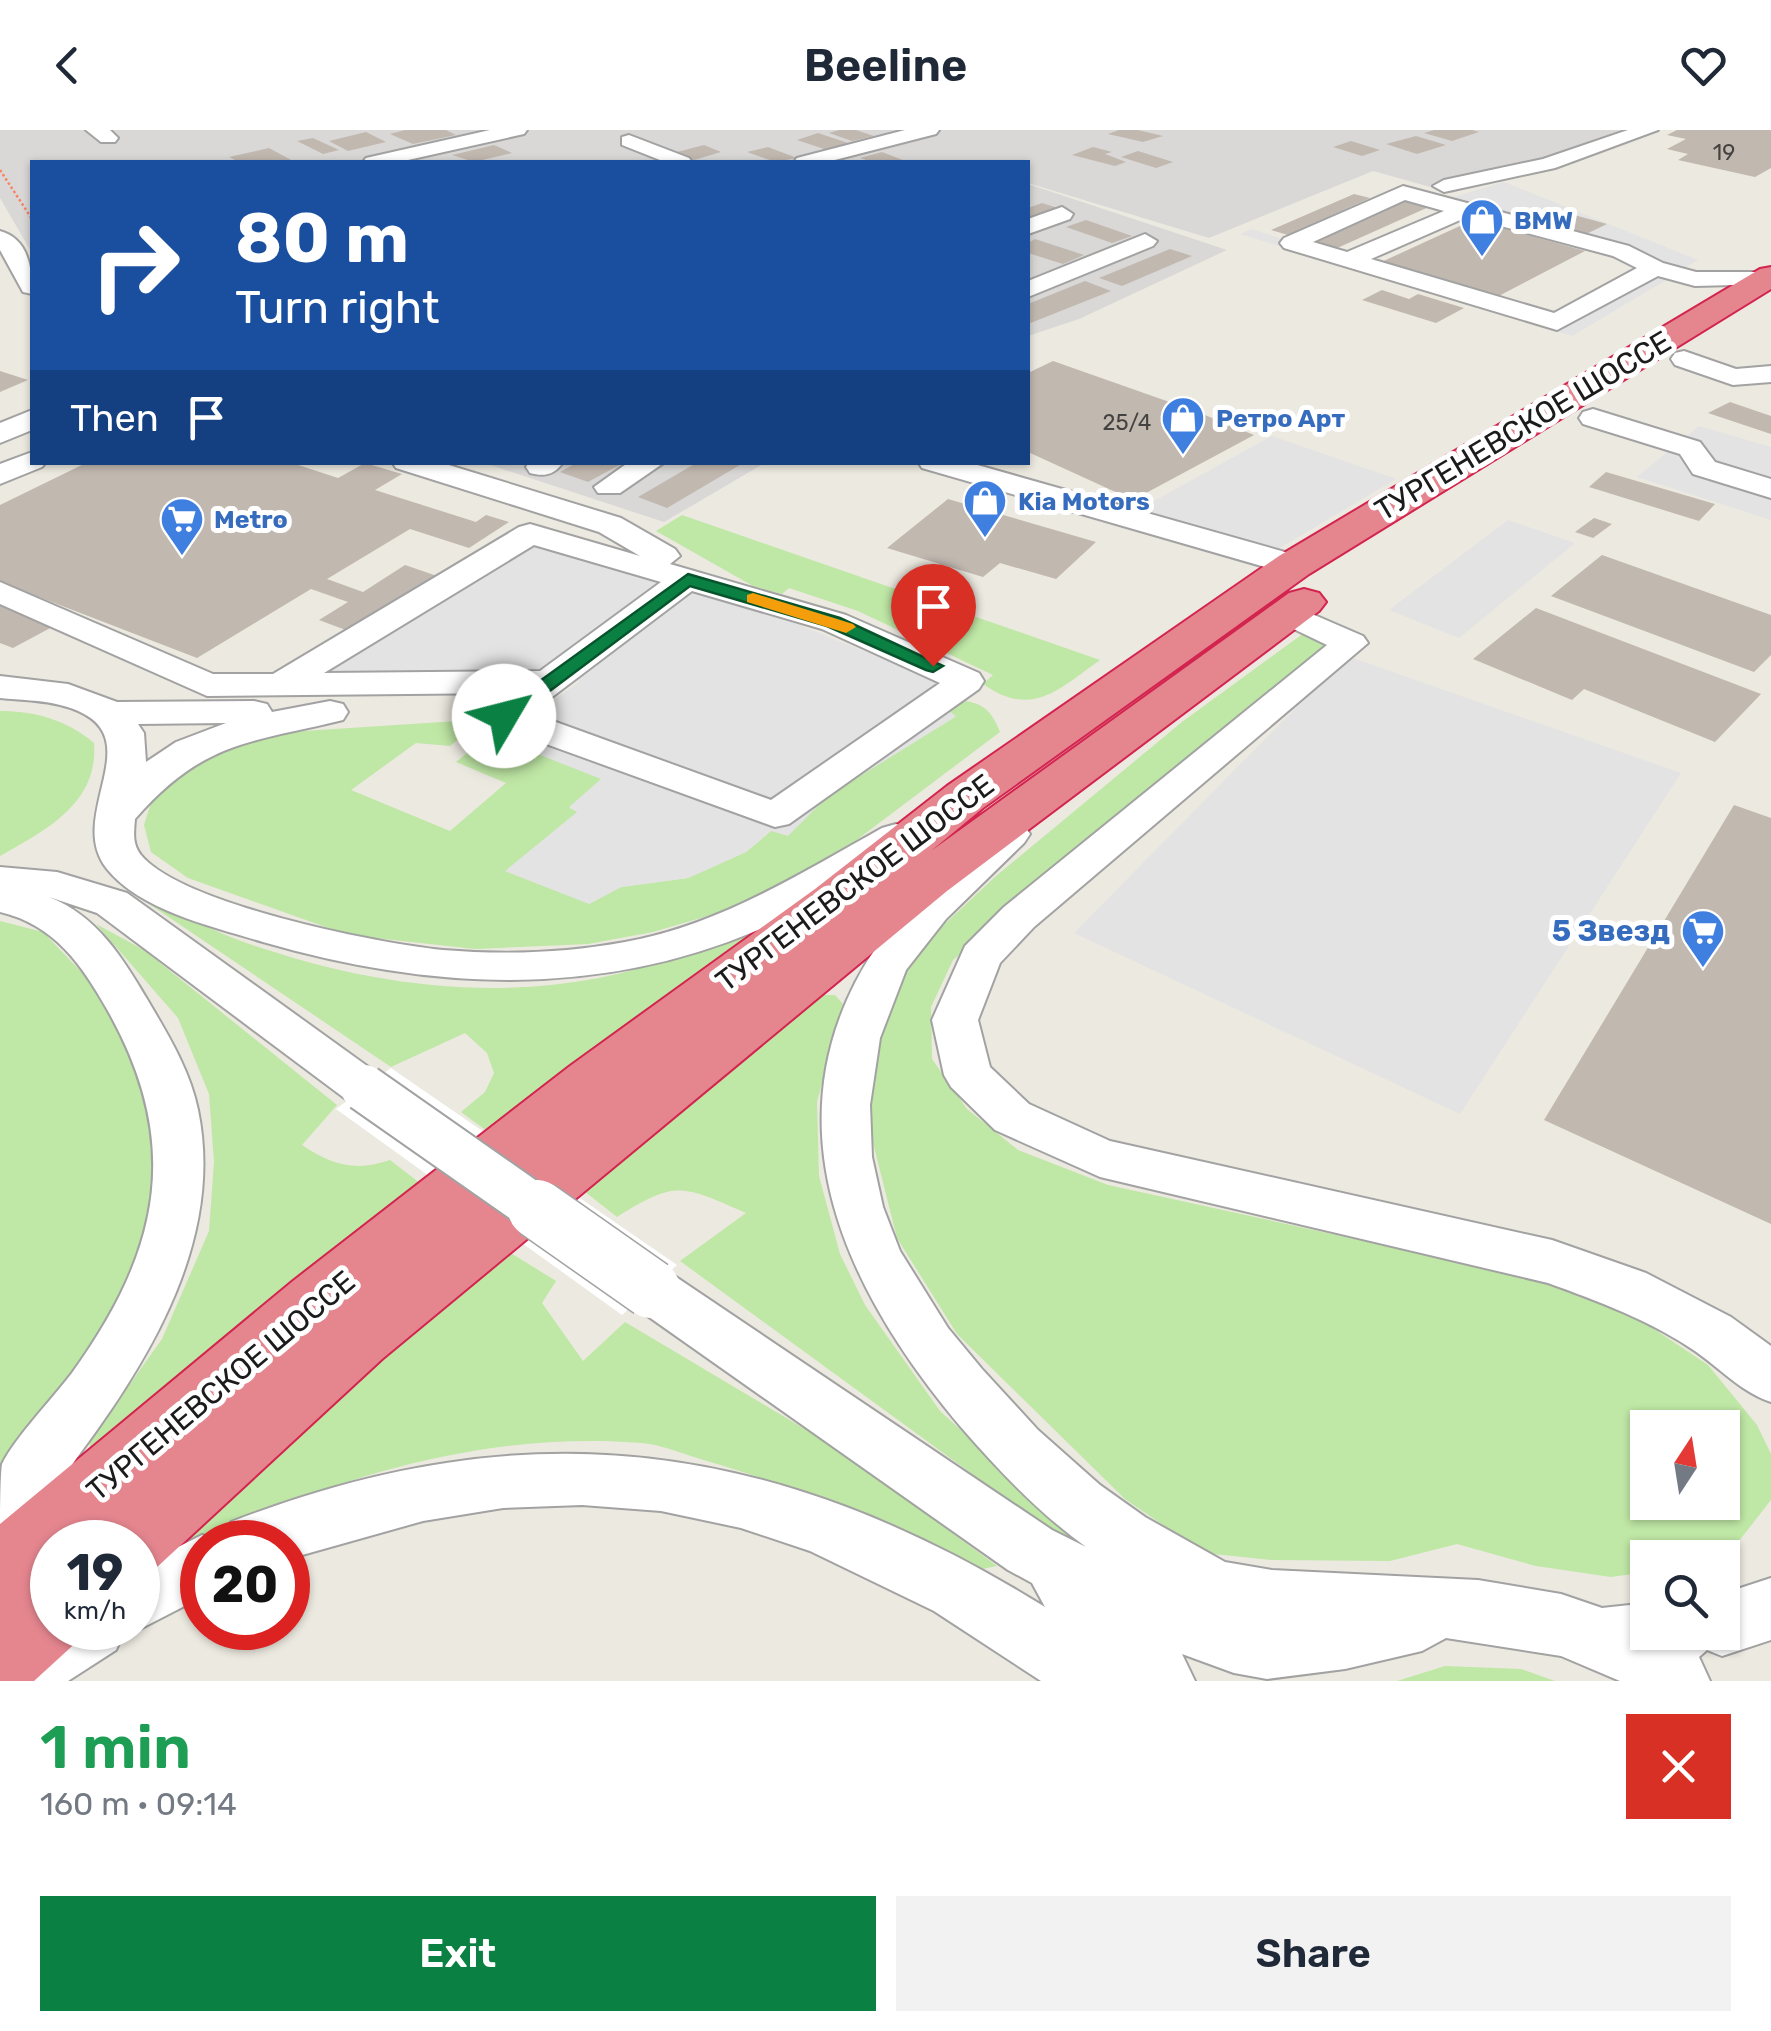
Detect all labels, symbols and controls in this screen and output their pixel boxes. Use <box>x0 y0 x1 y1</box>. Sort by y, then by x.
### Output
icon: back <box>40 38 95 93</box>
icon: heart <box>1676 38 1731 93</box>
text: Beeline <box>804 39 967 92</box>
house number: 19 <box>1713 139 1735 166</box>
text: 80 m <box>235 197 409 280</box>
shop icon: BMW <box>1459 197 1505 258</box>
icon: right <box>70 200 200 330</box>
place label: BMW <box>1514 206 1573 235</box>
text: Turn right <box>235 281 439 334</box>
street label: ТУРГЕНЕВСКОЕ ШОССЕ <box>1368 323 1678 529</box>
icon: arrive <box>179 390 234 445</box>
text: Then <box>70 395 159 441</box>
shop icon: Ретро Арт <box>1160 395 1206 456</box>
place label: Ретро Арт <box>1216 404 1346 433</box>
house number: 25/4 <box>1103 409 1151 436</box>
shop icon: Kia Motors <box>962 478 1008 539</box>
place label: Kia Motors <box>1018 487 1150 516</box>
supermarket icon: Metro <box>159 496 205 557</box>
place label: Metro <box>214 505 288 534</box>
pin <box>891 564 976 667</box>
icon: arrive <box>906 579 961 634</box>
position arrow <box>452 664 556 768</box>
street label: ТУРГЕНЕВСКОЕ ШОССЕ <box>709 767 1001 999</box>
supermarket icon: 5 Звезд <box>1680 908 1726 969</box>
place label: 5 Звезд <box>1552 913 1670 949</box>
street label: ТУРГЕНЕВСКОЕ ШОССЕ <box>80 1263 362 1509</box>
north arrow <box>1630 1410 1740 1520</box>
map controls <box>1630 1410 1740 1650</box>
speed limit sign: 20 <box>180 1520 310 1650</box>
button: search <box>1630 1540 1740 1650</box>
text: 19 <box>67 1543 123 1603</box>
text: km/h <box>64 1596 126 1625</box>
text: 1 min <box>40 1712 191 1783</box>
button: close <box>1626 1714 1731 1819</box>
text: 160 m · 09:14 <box>40 1785 237 1823</box>
button: Exit <box>40 1896 876 2011</box>
button: Share <box>896 1896 1731 2011</box>

